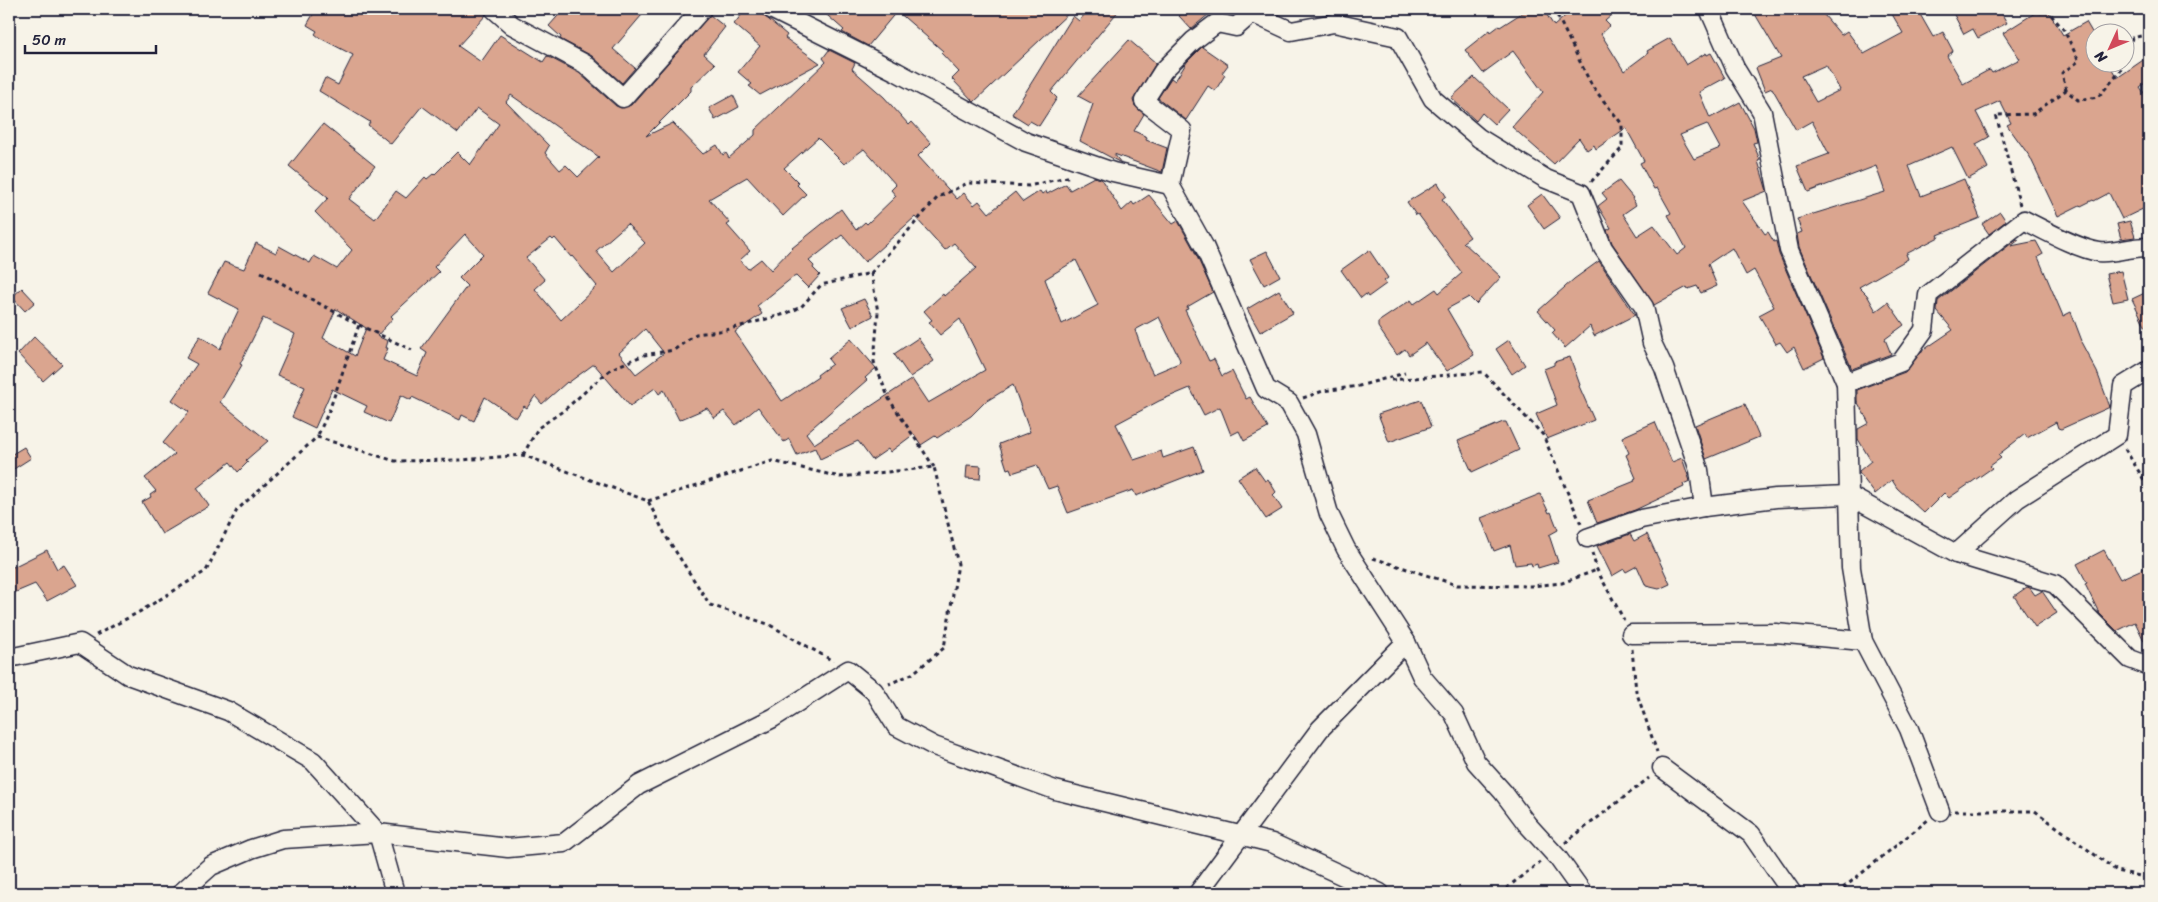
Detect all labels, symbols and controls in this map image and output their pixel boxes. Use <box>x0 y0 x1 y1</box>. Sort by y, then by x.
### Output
scale bar <box>25 22 156 54</box>
north arrow <box>2086 22 2136 72</box>
text: 50 m <box>32 27 67 53</box>
text: N <box>2088 44 2114 70</box>

